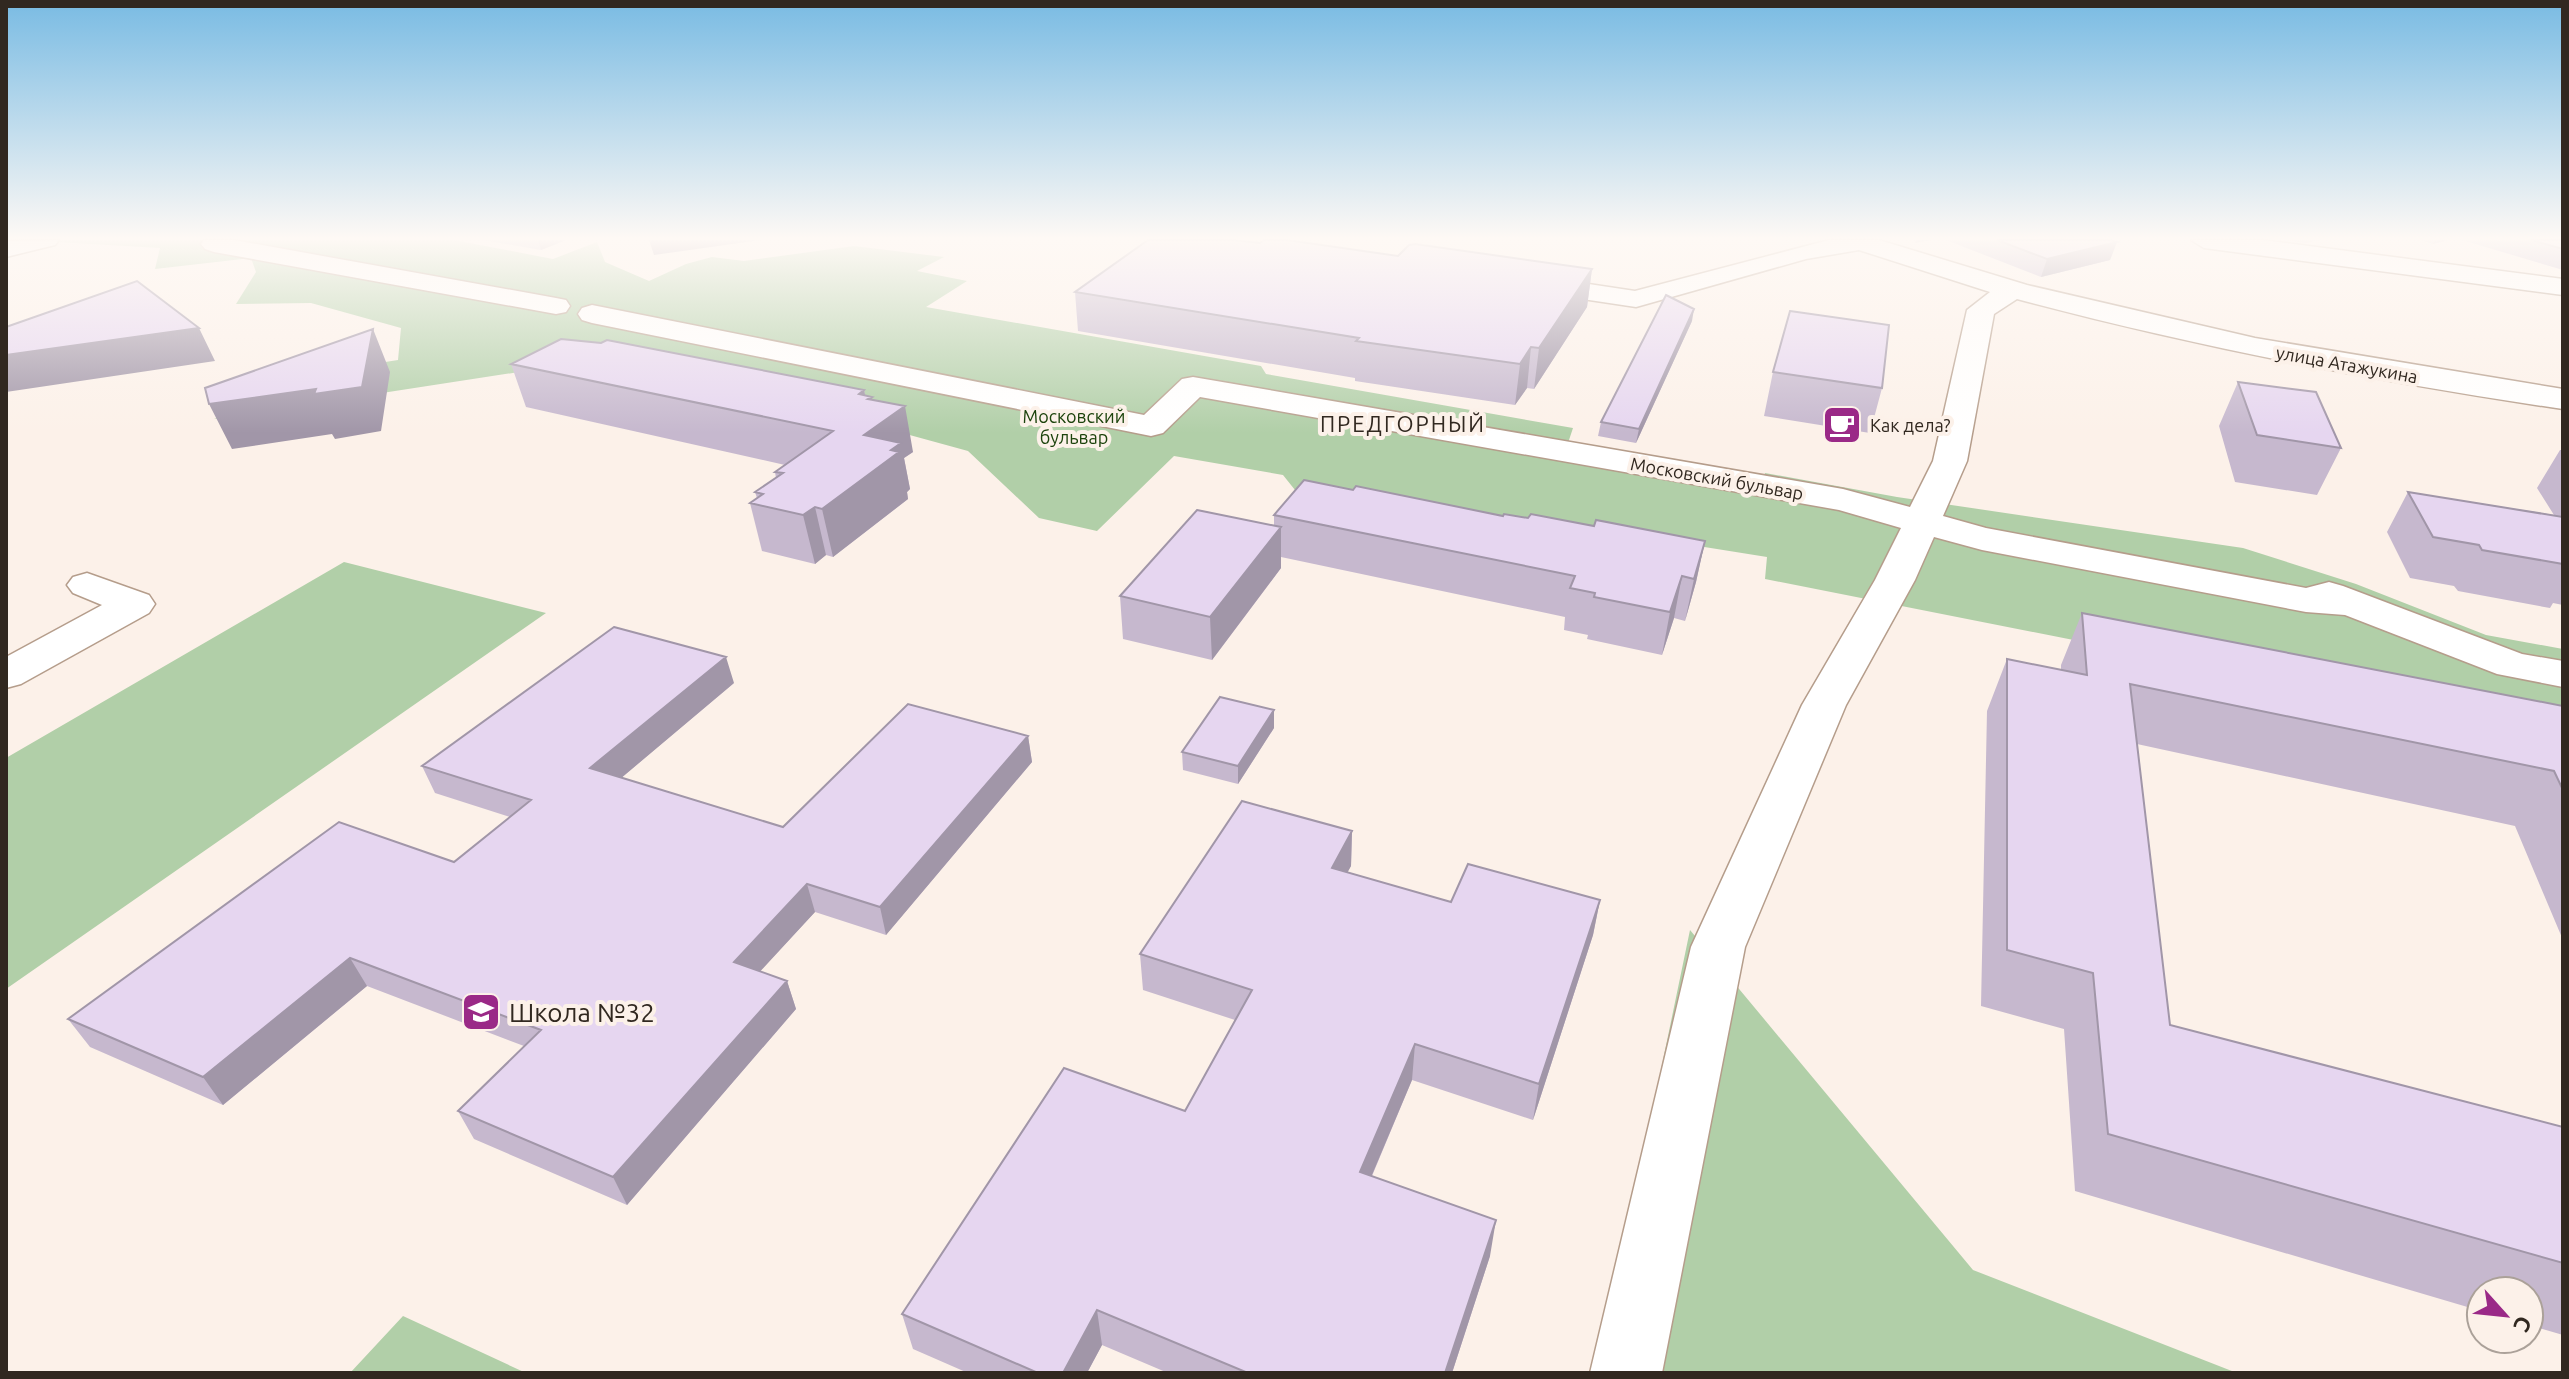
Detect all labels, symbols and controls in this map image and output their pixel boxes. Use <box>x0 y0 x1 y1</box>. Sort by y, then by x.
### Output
street label: улица Атажукина <box>2275 342 2419 386</box>
cafe icon: Как дела? <box>1821 404 1863 446</box>
park label: Московский бульвар <box>1023 406 1125 447</box>
district label: ПРЕДГОРНЫЙ <box>1320 411 1486 436</box>
place label: Как дела? <box>1870 415 1951 435</box>
street label: Московский бульвар <box>1629 453 1805 503</box>
school or university icon: Школа №32 <box>460 991 502 1033</box>
place label: Школа №32 <box>509 998 655 1027</box>
north arrow <box>2465 1275 2545 1355</box>
text: С <box>2509 1312 2538 1336</box>

